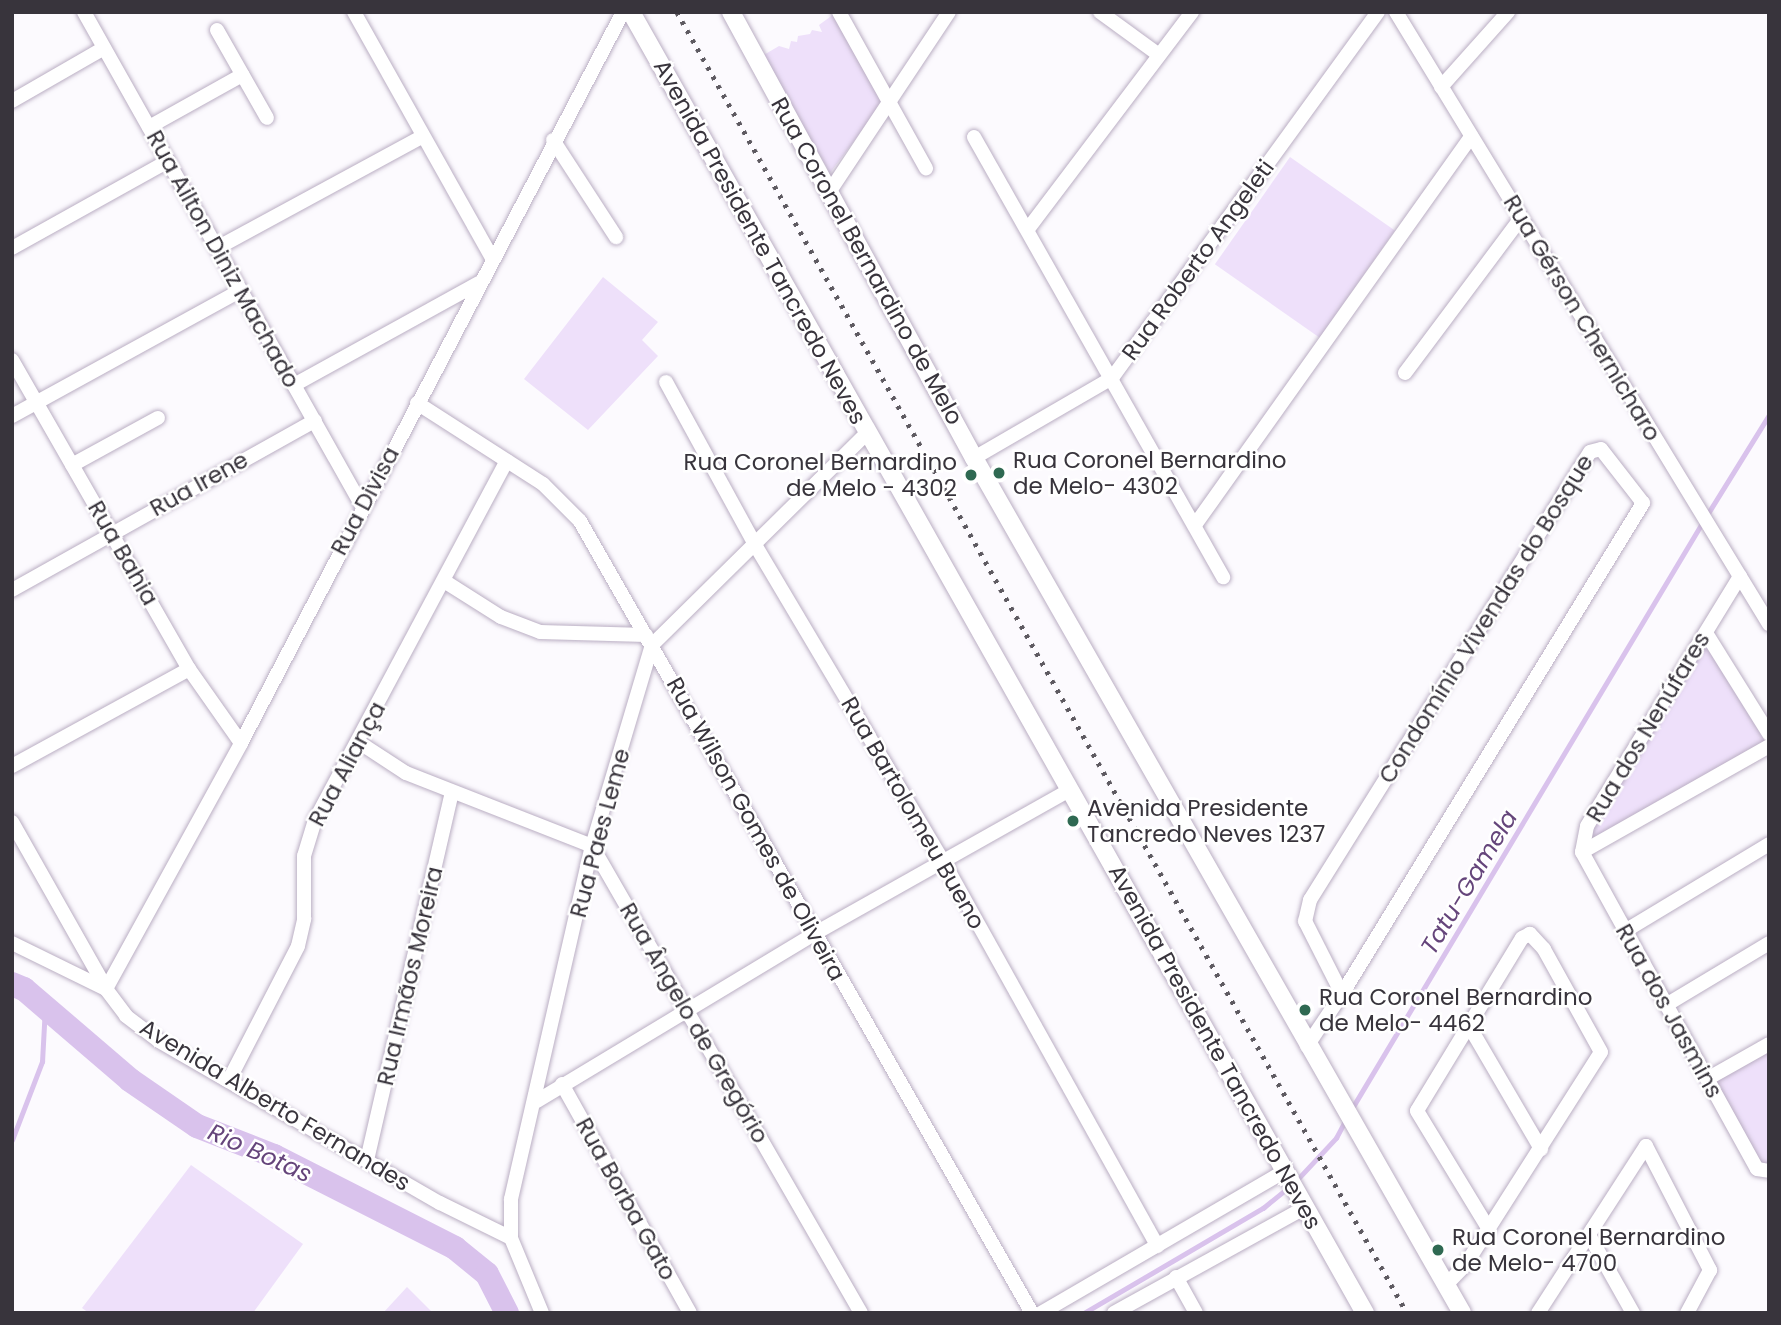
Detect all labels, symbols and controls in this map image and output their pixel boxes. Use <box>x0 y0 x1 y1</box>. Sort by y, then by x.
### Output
street label: Avenida Presidente Tancredo Neves <box>648 55 872 429</box>
street label: Rua Coronel Bernardino de Melo <box>765 93 969 429</box>
street label: Rua Ailton Diniz Machado <box>141 126 305 392</box>
street label: Rua Roberto Angeleti <box>1116 155 1280 365</box>
street label: Rua Gérson Chernicharo <box>1498 190 1666 446</box>
street label: Rua Divisa <box>325 442 405 560</box>
street label: Rua Irene <box>145 446 253 522</box>
place label: Rua Coronel Bernardino de Melo- 4302 <box>1013 446 1286 500</box>
place label: Rua Coronel Bernardino de Melo - 4302 <box>684 448 957 502</box>
street label: Condomínio Vivendas do Bosque <box>1373 450 1599 788</box>
marker: Rua Coronel Bernardino de Melo- 4302 <box>991 465 1007 481</box>
marker: Rua Coronel Bernardino de Melo - 4302 <box>963 467 979 483</box>
street label: Rua Bahia <box>82 496 164 610</box>
street label: Rua dos Nenúfares <box>1580 627 1716 827</box>
street label: Rua Wilson Gomes de Oliveira <box>661 672 851 986</box>
street label: Rua Bartolomeu Bueno <box>835 692 991 934</box>
street label: Rua Aliança <box>303 697 391 831</box>
street label: Rua Paes Leme <box>564 745 636 921</box>
place label: Avenida Presidente Tancredo Neves 1237 <box>1087 794 1325 848</box>
water label: Tatu-Gamela <box>1415 805 1523 959</box>
marker: Avenida Presidente Tancredo Neves 1237 <box>1065 813 1081 829</box>
street label: Avenida Presidente Tancredo Neves <box>1103 860 1327 1234</box>
street label: Rua Irmãos Moreira <box>371 864 449 1088</box>
street label: Rua Ângelo de Gregório <box>614 898 774 1148</box>
street label: Rua dos Jasmins <box>1610 919 1728 1103</box>
place label: Rua Coronel Bernardino de Melo- 4462 <box>1319 983 1592 1037</box>
marker: Rua Coronel Bernardino de Melo- 4462 <box>1297 1002 1313 1018</box>
street label: Avenida Alberto Fernandes <box>135 1013 415 1197</box>
street label: Rua Borba Gato <box>570 1113 682 1285</box>
water label: Rio Botas <box>204 1117 316 1189</box>
place label: Rua Coronel Bernardino de Melo- 4700 <box>1452 1223 1725 1277</box>
marker: Rua Coronel Bernardino de Melo- 4700 <box>1430 1242 1446 1258</box>

